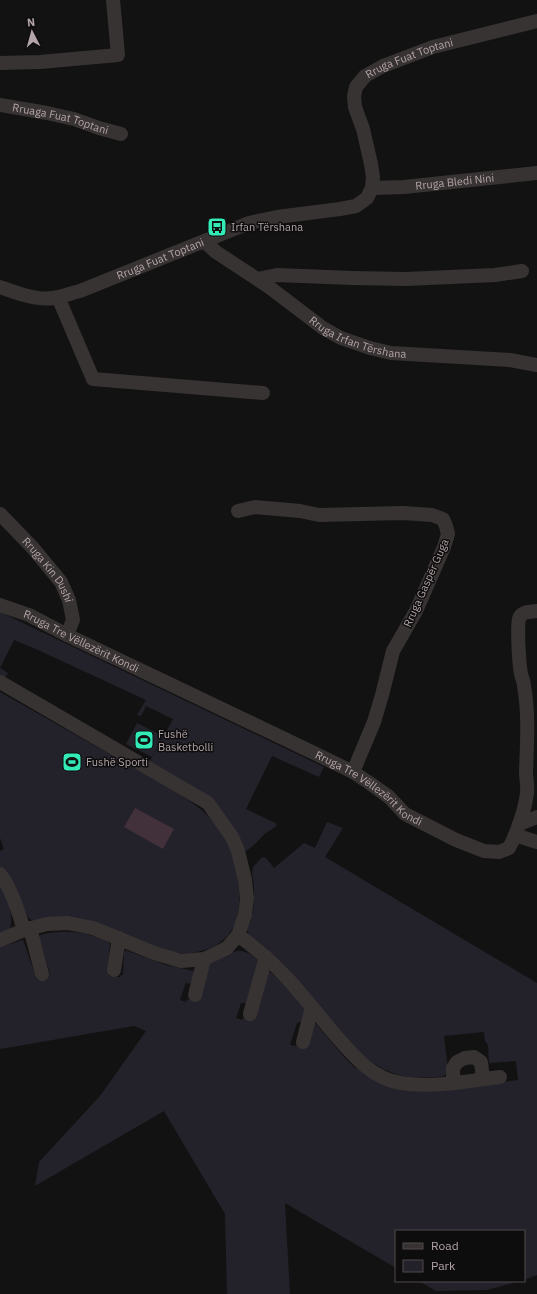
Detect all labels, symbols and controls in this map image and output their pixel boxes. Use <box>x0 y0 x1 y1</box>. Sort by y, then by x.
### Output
north arrow <box>12 12 52 52</box>
text: N <box>26 15 36 29</box>
street label: Rruga Fuat Toptani <box>363 35 455 81</box>
street label: Rruaga Fuat Toptani <box>11 100 110 137</box>
street label: Rruga Bledi Nini <box>415 171 495 193</box>
bus stop icon: Irfan Tërshana <box>206 216 228 238</box>
place label: Irfan Tërshana <box>231 220 303 234</box>
street label: Rruga Fuat Toptani <box>114 235 206 283</box>
street label: Rruga Irfan Tërshana <box>306 313 407 361</box>
street label: Rruga Kin Dushi <box>19 534 76 603</box>
street label: Rruga Gaspër Guga <box>400 537 452 629</box>
street label: Rruga Tre Vëllezërit Kondi <box>22 607 141 675</box>
place label: Fushë Basketbolli <box>158 727 213 754</box>
sports icon: Fushë Basketbolli <box>133 729 155 751</box>
street label: Rruga Tre Vëllezërit Kondi <box>313 748 425 829</box>
sports icon: Fushë Sporti <box>61 751 83 773</box>
place label: Fushë Sporti <box>86 755 148 769</box>
legend <box>395 1230 525 1282</box>
text: Road <box>431 1238 459 1253</box>
text: Park <box>431 1258 456 1273</box>

